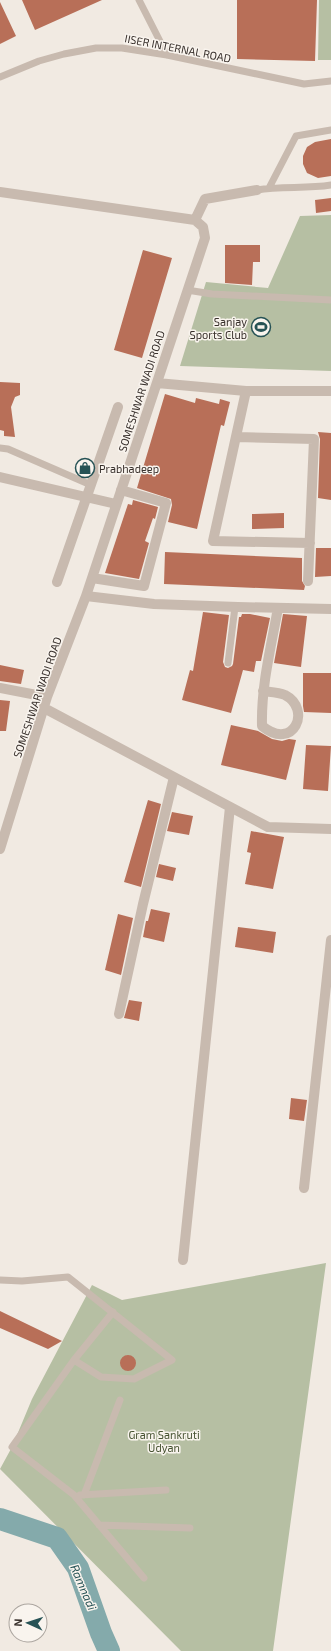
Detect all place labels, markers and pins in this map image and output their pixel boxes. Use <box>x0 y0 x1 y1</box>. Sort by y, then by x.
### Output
place label: Sanjay Sports Club <box>189 315 247 341</box>
sports icon: Sanjay Sports Club <box>250 316 272 338</box>
shop icon: Prabhadeep <box>74 457 96 479</box>
place label: Prabhadeep <box>99 462 159 475</box>

